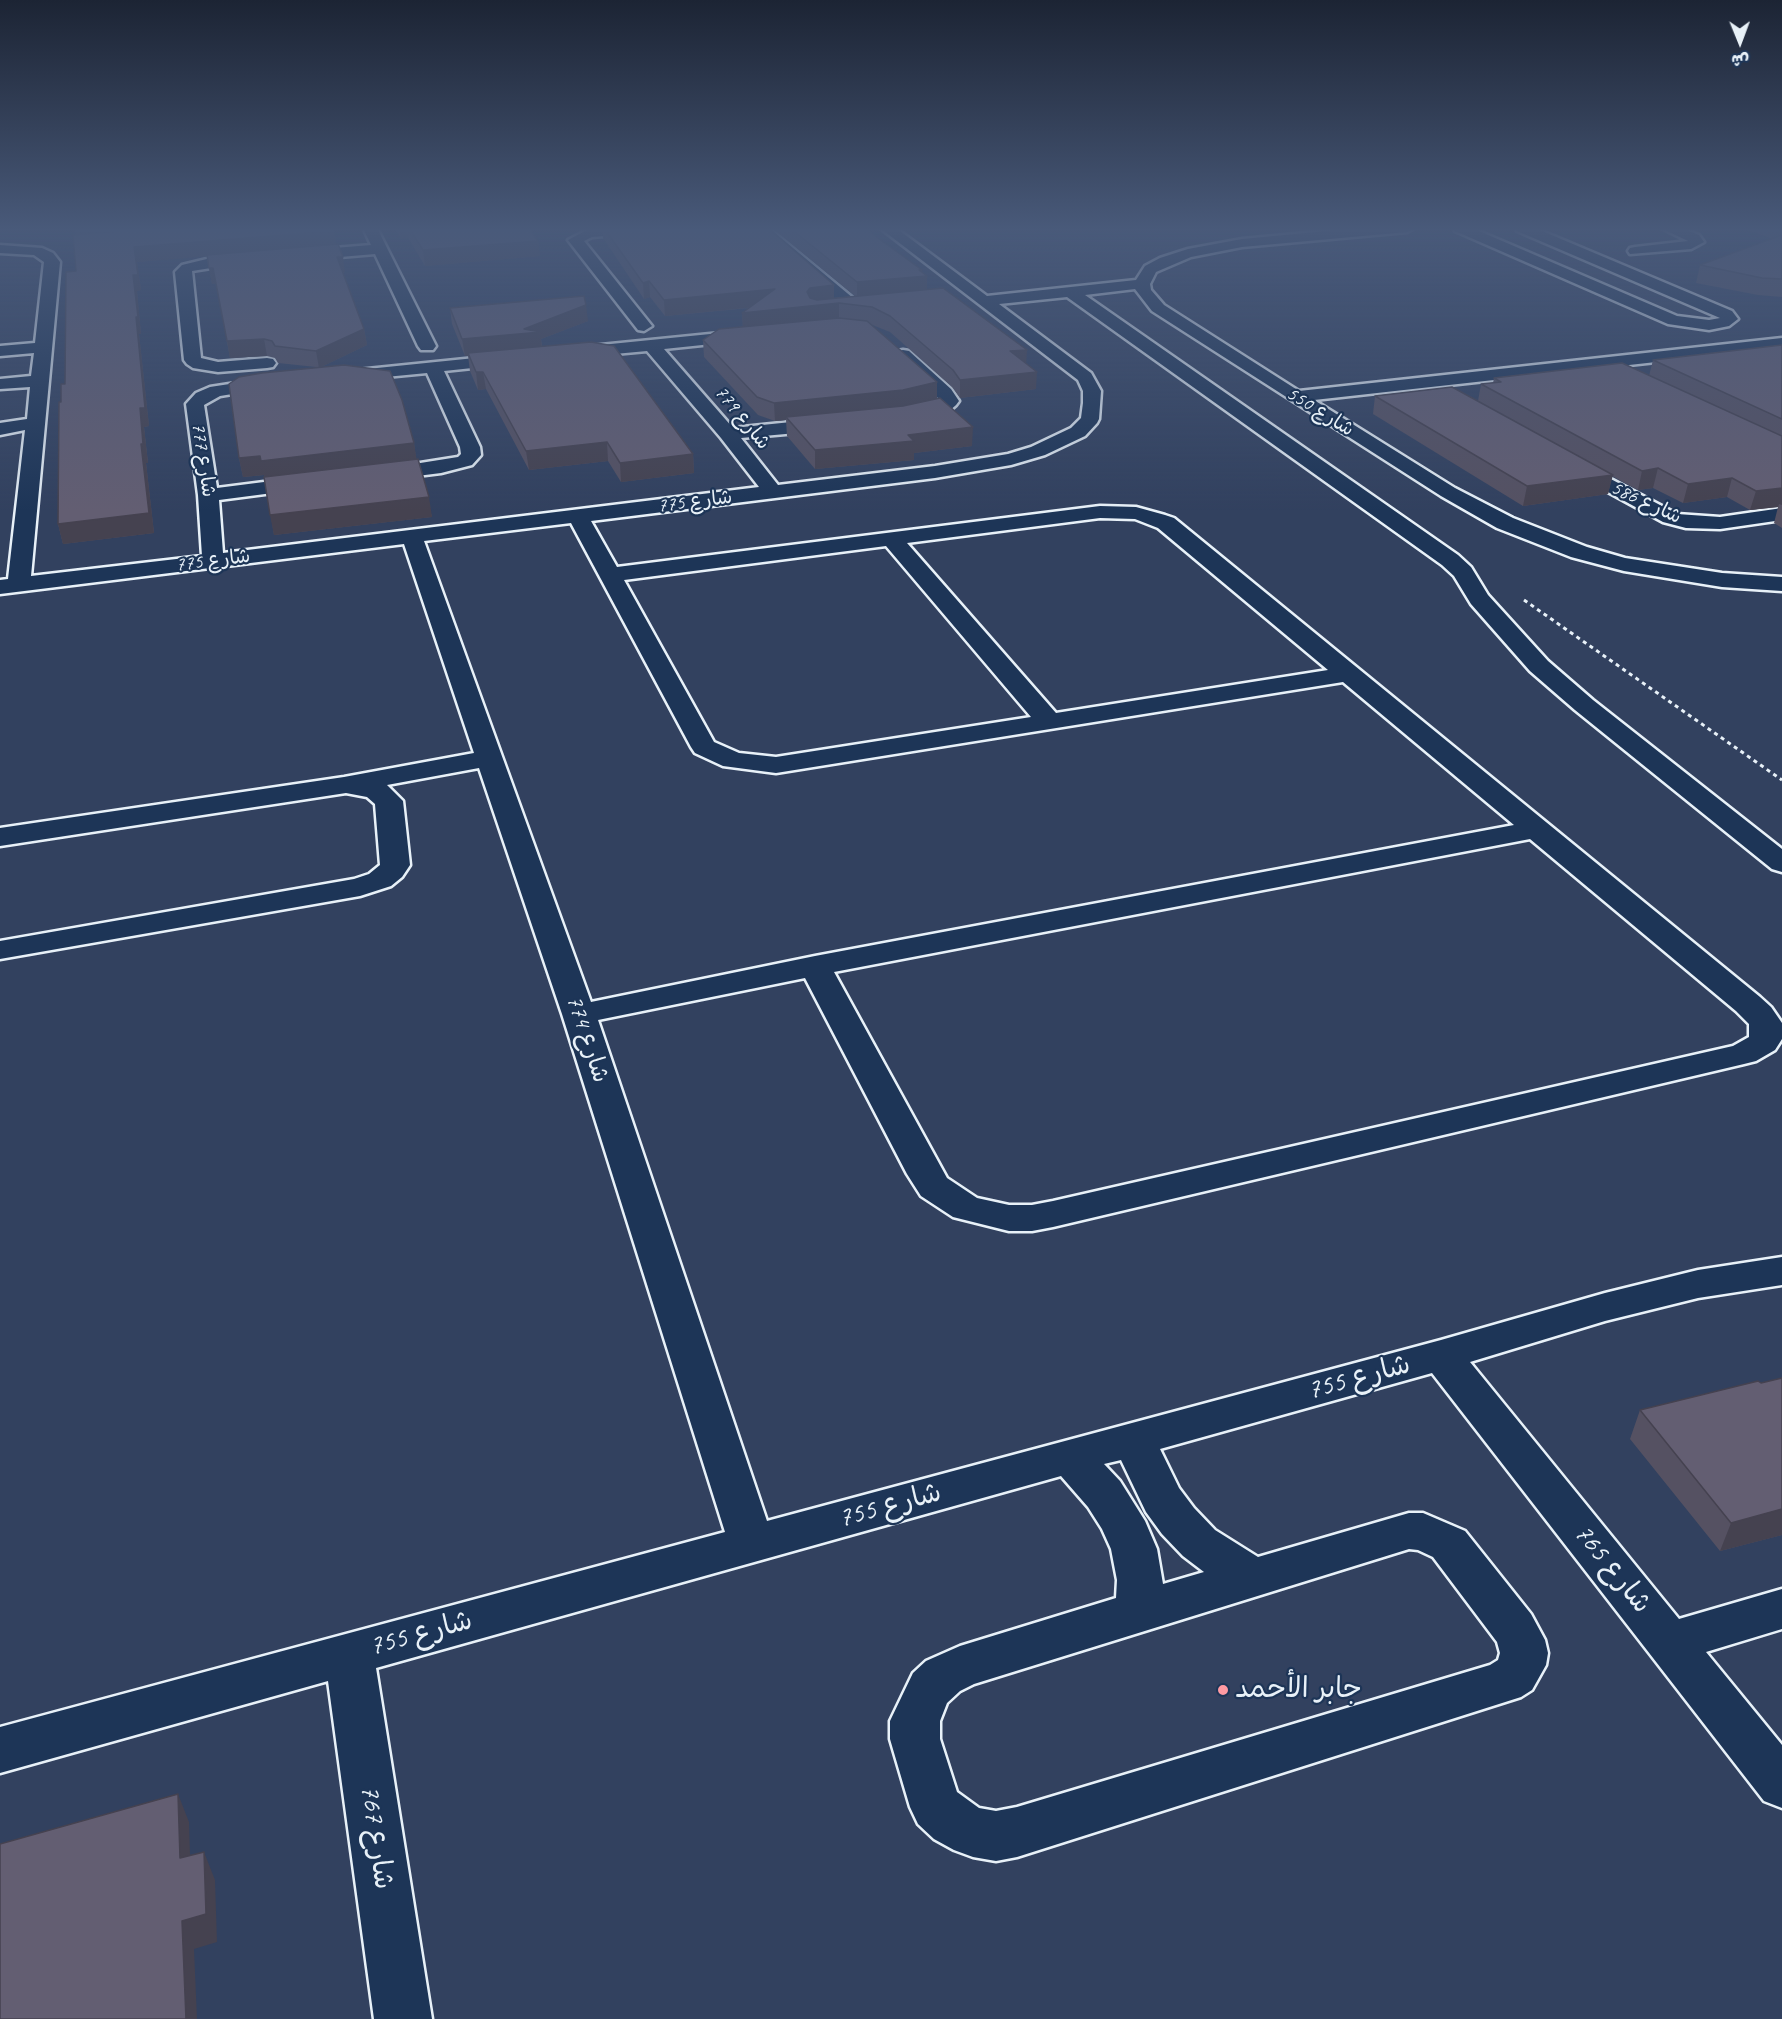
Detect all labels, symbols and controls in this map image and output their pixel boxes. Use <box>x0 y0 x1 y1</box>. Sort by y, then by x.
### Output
north arrow <box>1710 12 1770 72</box>
text: ش <box>1731 50 1749 70</box>
street label: شارع 779 <box>709 381 775 455</box>
street label: شارع 550 <box>1282 382 1358 442</box>
street label: شارع 777 <box>186 421 220 499</box>
street label: شارع 586 <box>1607 476 1685 530</box>
street label: شارع 775 <box>656 486 734 518</box>
street label: شارع 775 <box>174 545 252 577</box>
street label: شارع 774 <box>559 992 615 1086</box>
street label: شارع 755 <box>1304 1348 1414 1408</box>
street label: شارع 755 <box>835 1476 945 1536</box>
street label: شارع 765 <box>1566 1518 1658 1620</box>
street label: شارع 755 <box>366 1604 476 1664</box>
place label: جابر الأحمد <box>1235 1673 1362 1707</box>
marker: جابر الأحمد <box>1216 1683 1230 1697</box>
street label: شارع 767 <box>352 1783 400 1891</box>

